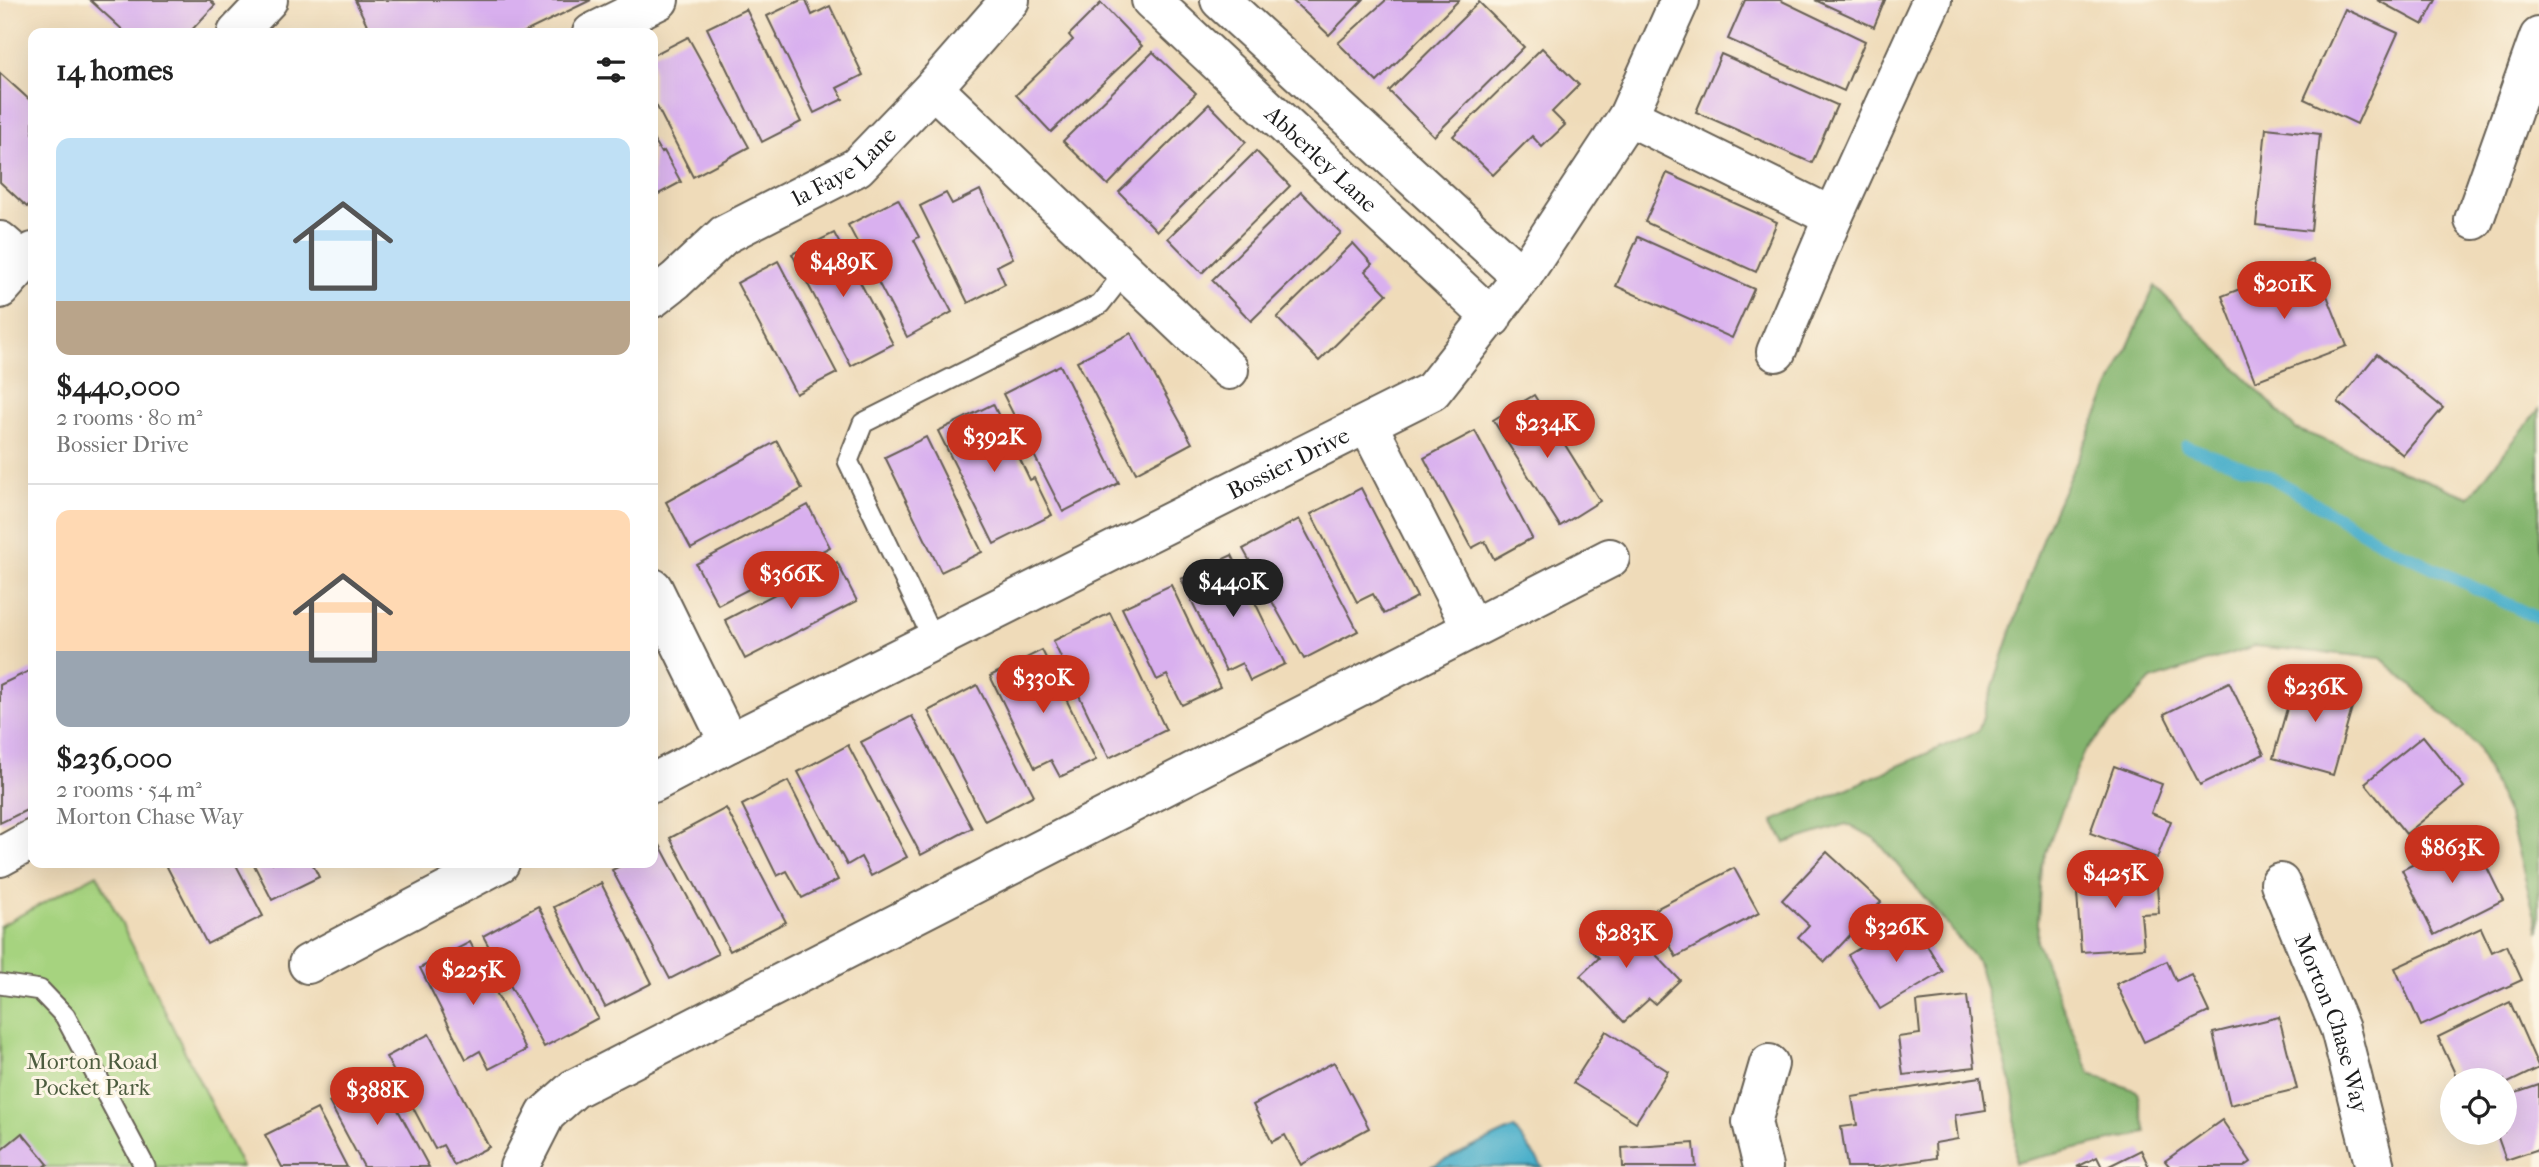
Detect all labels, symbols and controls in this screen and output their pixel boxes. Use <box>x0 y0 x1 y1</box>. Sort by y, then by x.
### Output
icon: filters <box>592 51 630 89</box>
text: 14 homes <box>56 53 173 88</box>
street label: Abberley Lane <box>1259 100 1383 218</box>
street label: la Faye Lane <box>787 122 902 212</box>
icon: home <box>280 183 406 309</box>
pin: $489K <box>794 240 892 299</box>
text: $489K <box>810 248 876 275</box>
pin: $201K <box>2235 262 2333 321</box>
text: $201K <box>2253 270 2315 297</box>
text: $440,000 <box>56 369 181 404</box>
pin: $234K <box>1498 400 1596 460</box>
text: 2 rooms · 80 m² <box>56 404 203 431</box>
text: $234K <box>1515 409 1579 436</box>
pin: $392K <box>945 414 1043 474</box>
street label: Bossier Drive <box>1223 422 1354 505</box>
text: $392K <box>963 423 1025 450</box>
text: Bossier Drive <box>56 431 189 458</box>
pin: $366K <box>742 552 840 611</box>
icon: home <box>280 555 406 681</box>
text: $366K <box>759 560 823 587</box>
pin: $440K <box>1184 560 1282 619</box>
text: $440K <box>1198 568 1268 595</box>
pin: $330K <box>994 656 1092 715</box>
text: $330K <box>1013 664 1073 691</box>
pin: $236K <box>2266 664 2364 724</box>
text: $236K <box>2283 673 2347 700</box>
text: $236,000 <box>56 741 172 776</box>
text: 2 rooms · 54 m² <box>56 776 202 803</box>
text: Morton Chase Way <box>56 803 244 830</box>
pin: $863K <box>2403 826 2501 885</box>
text: $863K <box>2421 834 2483 861</box>
pin: $425K <box>2066 850 2164 910</box>
text: $425K <box>2083 859 2147 886</box>
pin: $326K <box>1847 904 1945 964</box>
pin: $283K <box>1577 911 1675 970</box>
text: $326K <box>1864 913 1928 940</box>
text: $283K <box>1595 919 1657 946</box>
street label: Morton Chase Way <box>2288 930 2374 1117</box>
pin: $225K <box>424 948 522 1007</box>
text: $225K <box>442 956 504 983</box>
park label: Morton Road Pocket Park <box>26 1048 158 1101</box>
pin: $388K <box>328 1068 426 1127</box>
map controls <box>2440 1068 2517 1145</box>
button: locate <box>2440 1068 2517 1145</box>
text: $388K <box>346 1076 408 1103</box>

